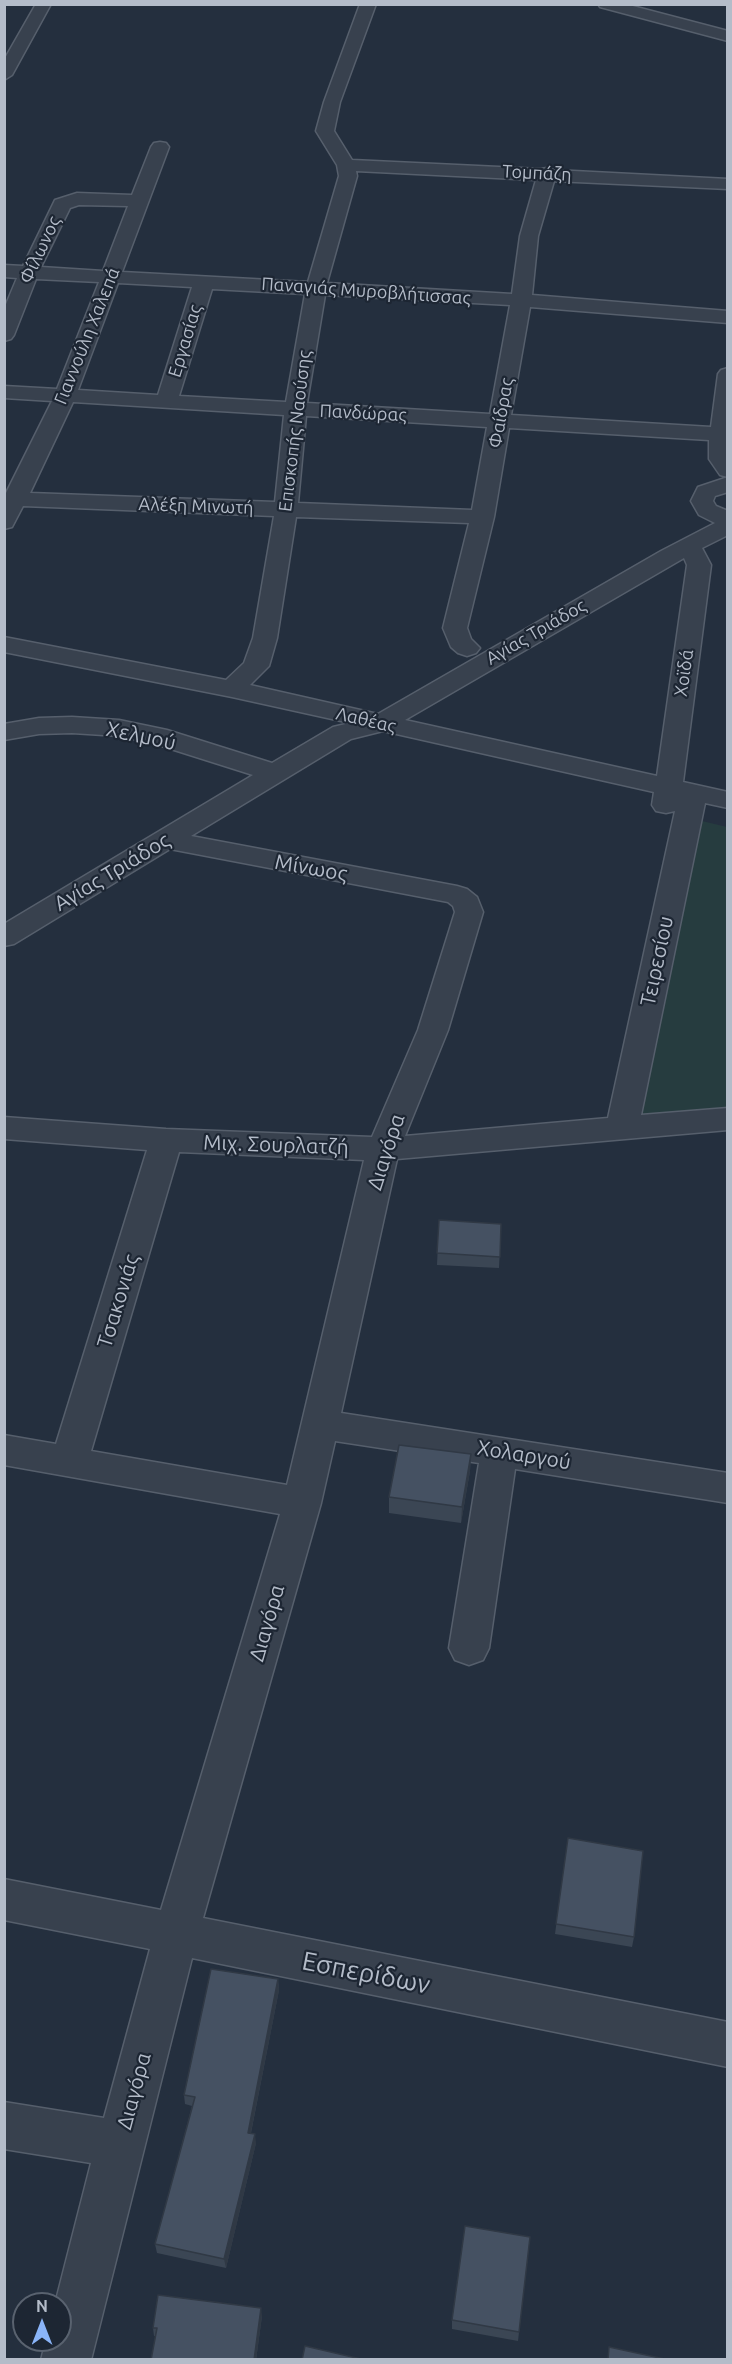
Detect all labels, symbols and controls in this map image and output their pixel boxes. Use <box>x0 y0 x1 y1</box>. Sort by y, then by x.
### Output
street label: Τομπάζη <box>502 160 572 186</box>
street label: Φίλωνος <box>15 213 65 287</box>
street label: Γιαννούλη Χαλεπά <box>50 264 124 408</box>
street label: Παναγιάς Μυροβλήτισσας <box>261 273 471 309</box>
street label: Εργασίας <box>164 302 206 380</box>
street label: Επισκοπής Ναούσης <box>274 349 316 513</box>
street label: Φαίδρας <box>484 376 518 450</box>
street label: Πανδώρας <box>319 400 407 426</box>
street label: Αλέξη Μινωτή <box>138 493 254 519</box>
street label: Αγίας Τριάδος <box>482 595 590 669</box>
street label: Χοϊδά <box>670 648 698 698</box>
street label: Λαθέας <box>334 703 398 737</box>
street label: Χελμού <box>104 716 178 756</box>
street label: Αγίας Τριάδος <box>50 828 174 916</box>
street label: Μίνωος <box>273 849 349 887</box>
street label: Τειρεσίου <box>635 914 679 1008</box>
street label: Διαγόρα <box>362 1111 410 1193</box>
street label: Μιχ. Σουρλατζή <box>203 1130 349 1160</box>
street label: Τσακονιάς <box>92 1251 144 1351</box>
street label: Χολαργού <box>475 1435 573 1475</box>
street label: Διαγόρα <box>244 1582 290 1664</box>
street label: Εσπερίδων <box>299 1945 433 2001</box>
street label: Διαγόρα <box>112 2050 156 2132</box>
north arrow <box>12 2292 72 2352</box>
text: N <box>36 2297 48 2315</box>

